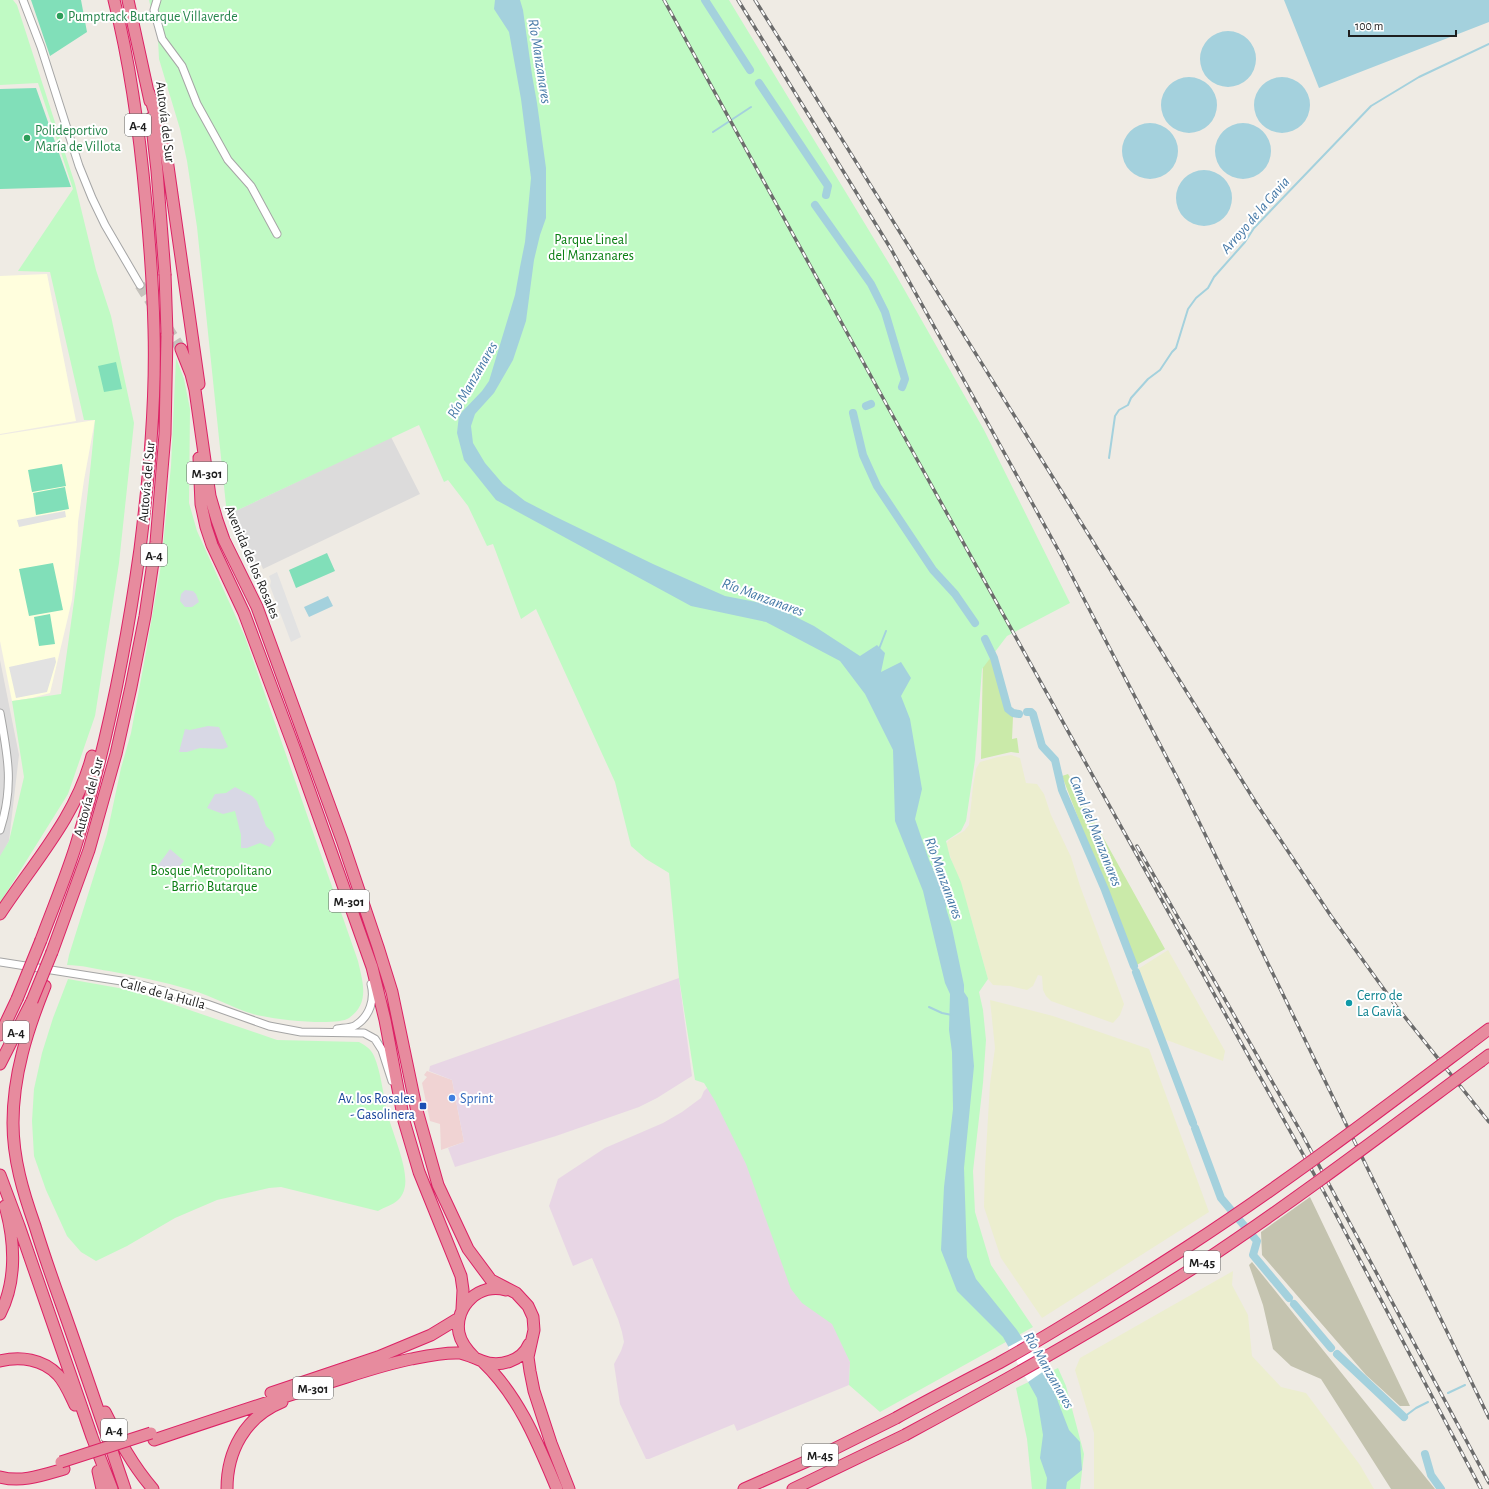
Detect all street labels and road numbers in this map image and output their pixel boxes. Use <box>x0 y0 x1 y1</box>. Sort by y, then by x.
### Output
street label: Autovía del Sur <box>153 81 177 164</box>
road number: A-4 <box>125 114 151 136</box>
street label: Autovía del Sur <box>136 440 158 523</box>
road number: M-301 <box>187 462 227 484</box>
street label: Avenida de los Rosales <box>222 504 282 621</box>
road number: A-4 <box>141 544 167 566</box>
street label: Autovía del Sur <box>72 756 106 838</box>
road number: M-301 <box>329 890 369 912</box>
street label: Calle de la Hulla <box>119 976 207 1012</box>
road number: A-4 <box>3 1021 29 1043</box>
road number: M-45 <box>1184 1251 1220 1273</box>
road number: M-301 <box>293 1377 333 1399</box>
road number: A-4 <box>101 1419 127 1441</box>
road number: M-45 <box>802 1444 838 1466</box>

